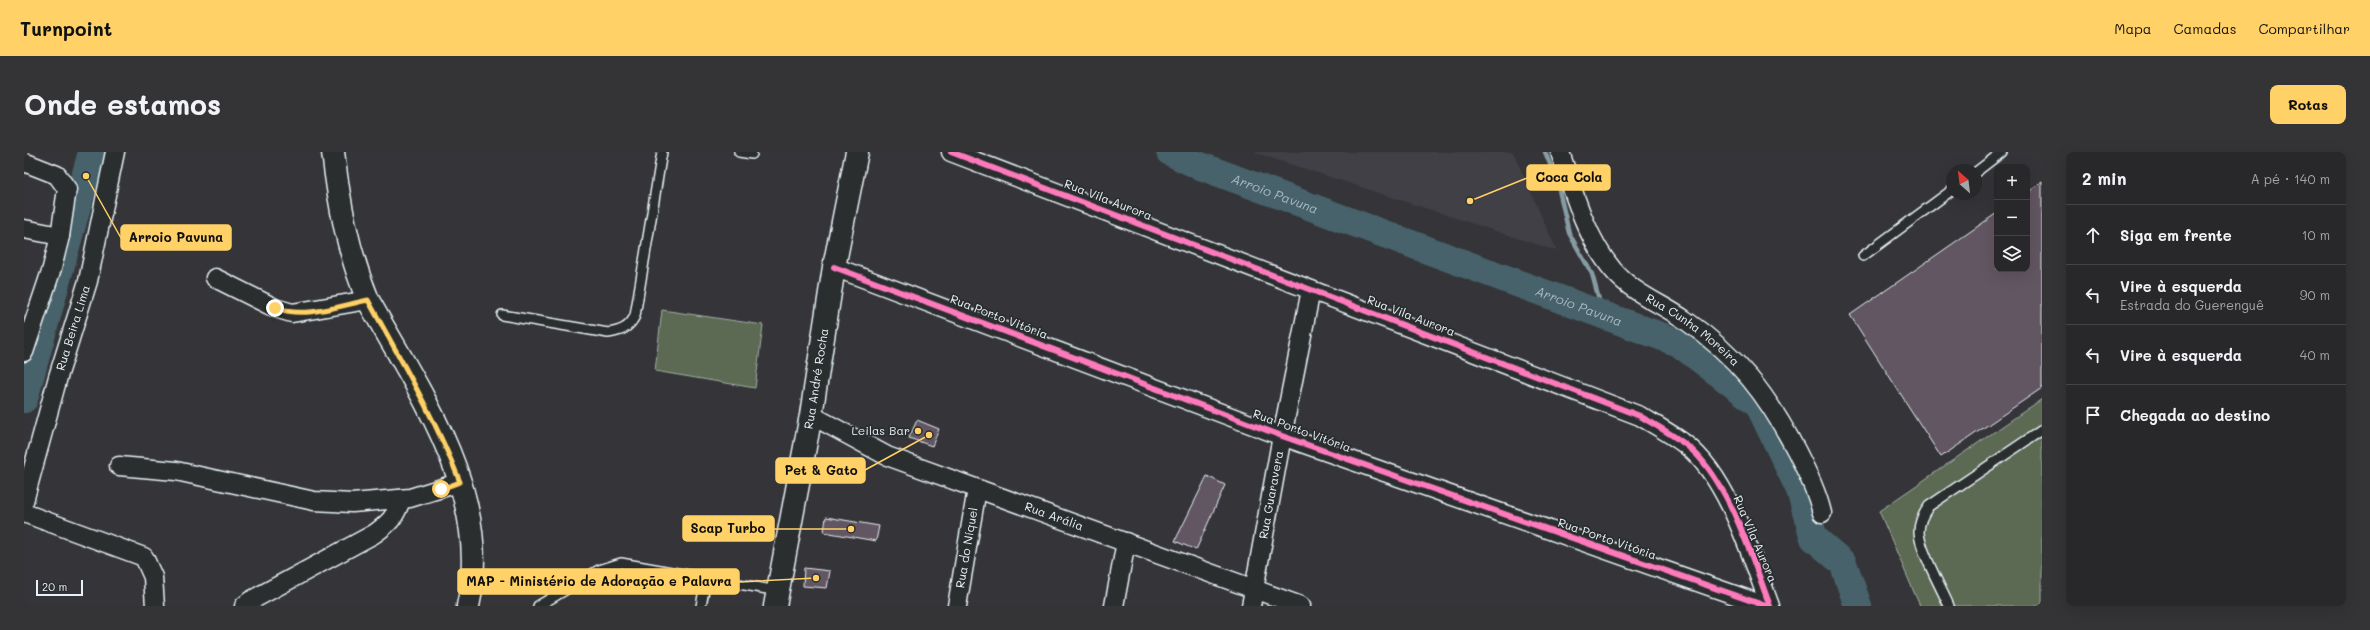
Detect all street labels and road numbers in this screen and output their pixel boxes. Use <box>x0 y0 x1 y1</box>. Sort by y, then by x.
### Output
street label: Rua Vila Aurora <box>1062 175 1155 223</box>
street label: Rua Beira Lima <box>52 283 93 372</box>
street label: Rua Cunha Moreira <box>1643 289 1744 369</box>
street label: Rua Porto Vitória <box>948 290 1050 342</box>
street label: Rua Vila Aurora <box>1365 291 1458 339</box>
street label: Rua André Rocha <box>800 327 831 430</box>
street label: Rua Porto Vitória <box>1251 405 1354 455</box>
street label: Rua Guaravera <box>1254 449 1286 540</box>
street label: Rua Vila Aurora <box>1730 493 1781 584</box>
street label: Rua Arália <box>1023 498 1086 534</box>
street label: Rua do Níquel <box>951 506 981 589</box>
street label: Rua Porto Vitória <box>1556 514 1659 562</box>

